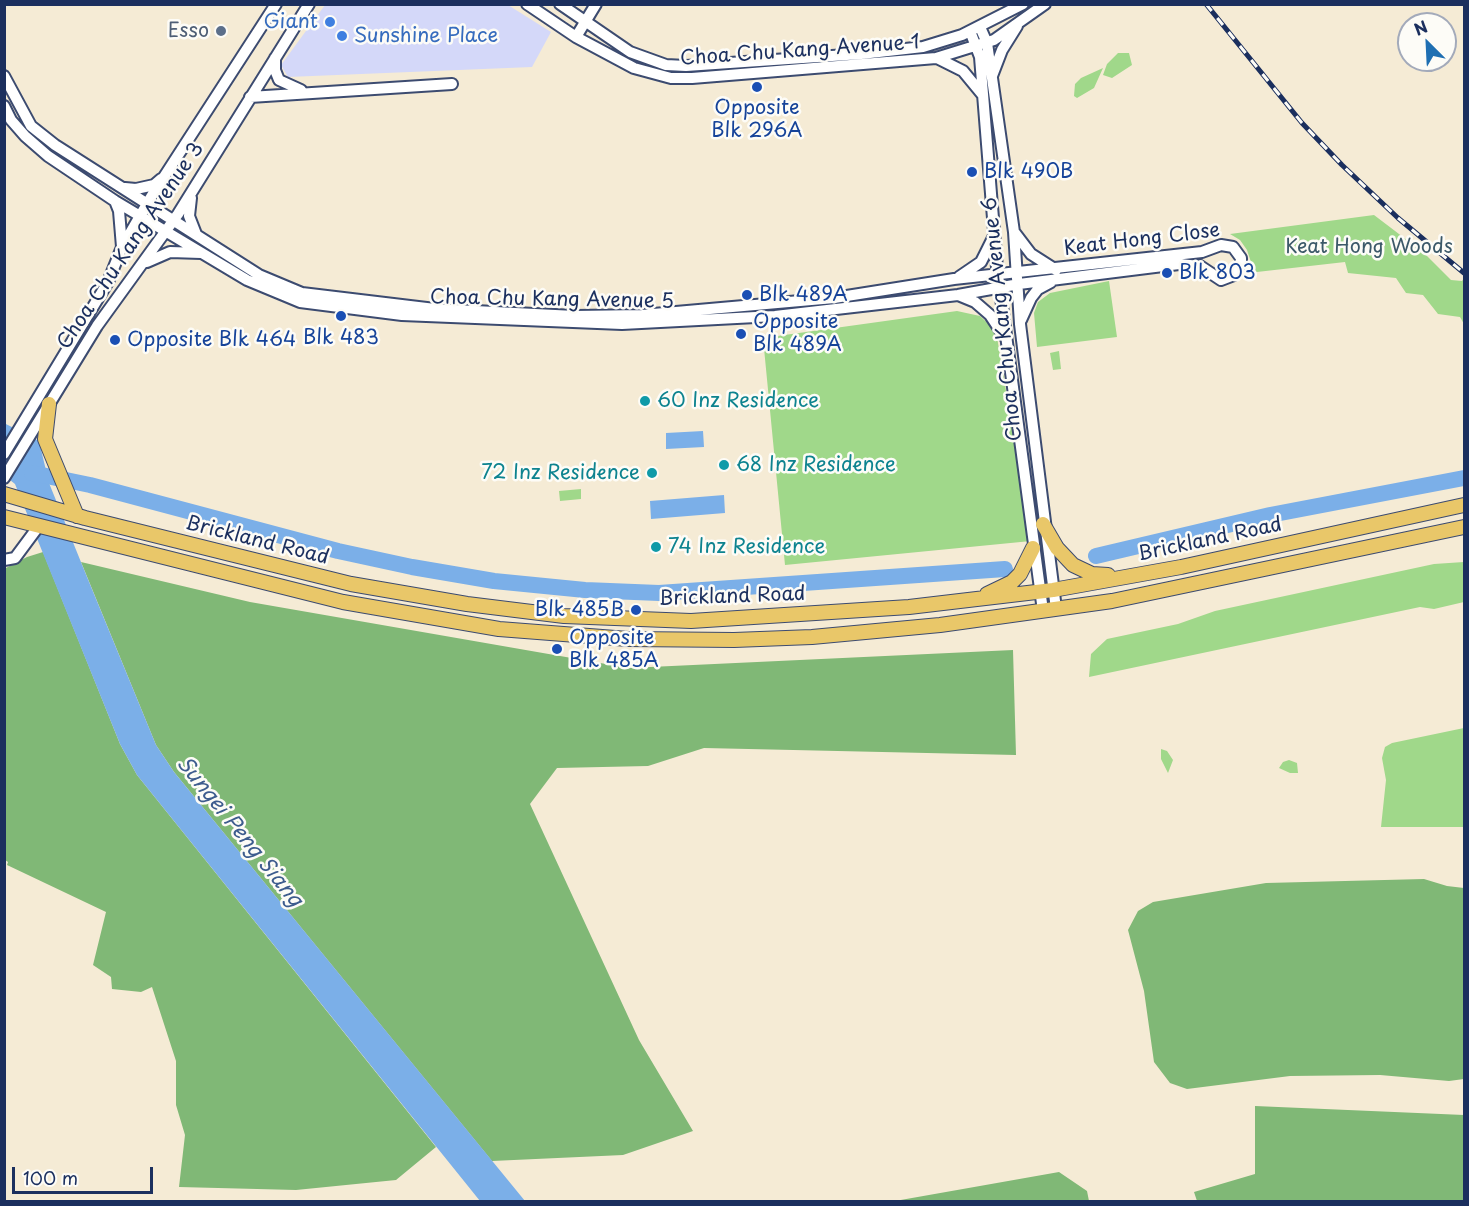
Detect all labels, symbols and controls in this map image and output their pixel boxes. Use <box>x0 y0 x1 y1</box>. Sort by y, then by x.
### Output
place label: Giant <box>263 10 318 34</box>
north arrow <box>1397 12 1457 72</box>
text: N <box>1410 14 1431 41</box>
marker: Giant <box>323 15 337 29</box>
place label: Esso <box>168 19 209 43</box>
marker: Esso <box>214 24 228 38</box>
place label: Sunshine Place <box>354 24 498 48</box>
marker: Sunshine Place <box>335 29 349 43</box>
street label: Choa Chu Kang Avenue 1 <box>679 31 921 71</box>
marker: Opposite Blk 296A <box>750 80 764 94</box>
place label: Opposite Blk 296A <box>711 96 803 143</box>
street label: Choa Chu Kang Avenue 3 <box>53 138 209 354</box>
place label: Blk 490B <box>984 160 1073 184</box>
marker: Blk 490B <box>965 165 979 179</box>
street label: Choa Chu Kang Avenue 6 <box>978 196 1028 442</box>
street label: Keat Hong Close <box>1063 219 1221 261</box>
park label: Keat Hong Woods <box>1285 235 1453 259</box>
place label: Blk 803 <box>1179 261 1256 285</box>
marker: Blk 803 <box>1160 266 1174 280</box>
place label: Blk 489A <box>759 283 848 307</box>
street label: Choa Chu Kang Avenue 5 <box>430 286 674 314</box>
marker: Blk 489A <box>740 288 754 302</box>
marker: Blk 483 <box>334 309 348 323</box>
place label: Opposite Blk 489A <box>753 310 842 357</box>
place label: Blk 483 <box>303 326 379 350</box>
marker: Opposite Blk 489A <box>734 327 748 341</box>
place label: Opposite Blk 464 <box>127 328 296 352</box>
marker: Opposite Blk 464 <box>108 333 122 347</box>
place label: 60 Inz Residence <box>657 389 819 413</box>
marker: 60 Inz Residence <box>638 394 652 408</box>
place label: 68 Inz Residence <box>736 453 896 477</box>
marker: 68 Inz Residence <box>717 458 731 472</box>
place label: 72 Inz Residence <box>481 461 640 485</box>
marker: 72 Inz Residence <box>645 466 659 480</box>
street label: Brickland Road <box>183 512 331 570</box>
street label: Brickland Road <box>1136 513 1284 567</box>
place label: 74 Inz Residence <box>668 535 825 559</box>
marker: 74 Inz Residence <box>649 540 663 554</box>
street label: Brickland Road <box>658 582 806 612</box>
place label: Blk 485B <box>535 598 624 622</box>
marker: Blk 485B <box>629 603 643 617</box>
place label: Opposite Blk 485A <box>569 626 659 673</box>
marker: Opposite Blk 485A <box>550 642 564 656</box>
water label: Sungei Peng Siang <box>171 752 307 912</box>
scale bar <box>15 1155 156 1193</box>
text: 100 m <box>23 1164 78 1191</box>

